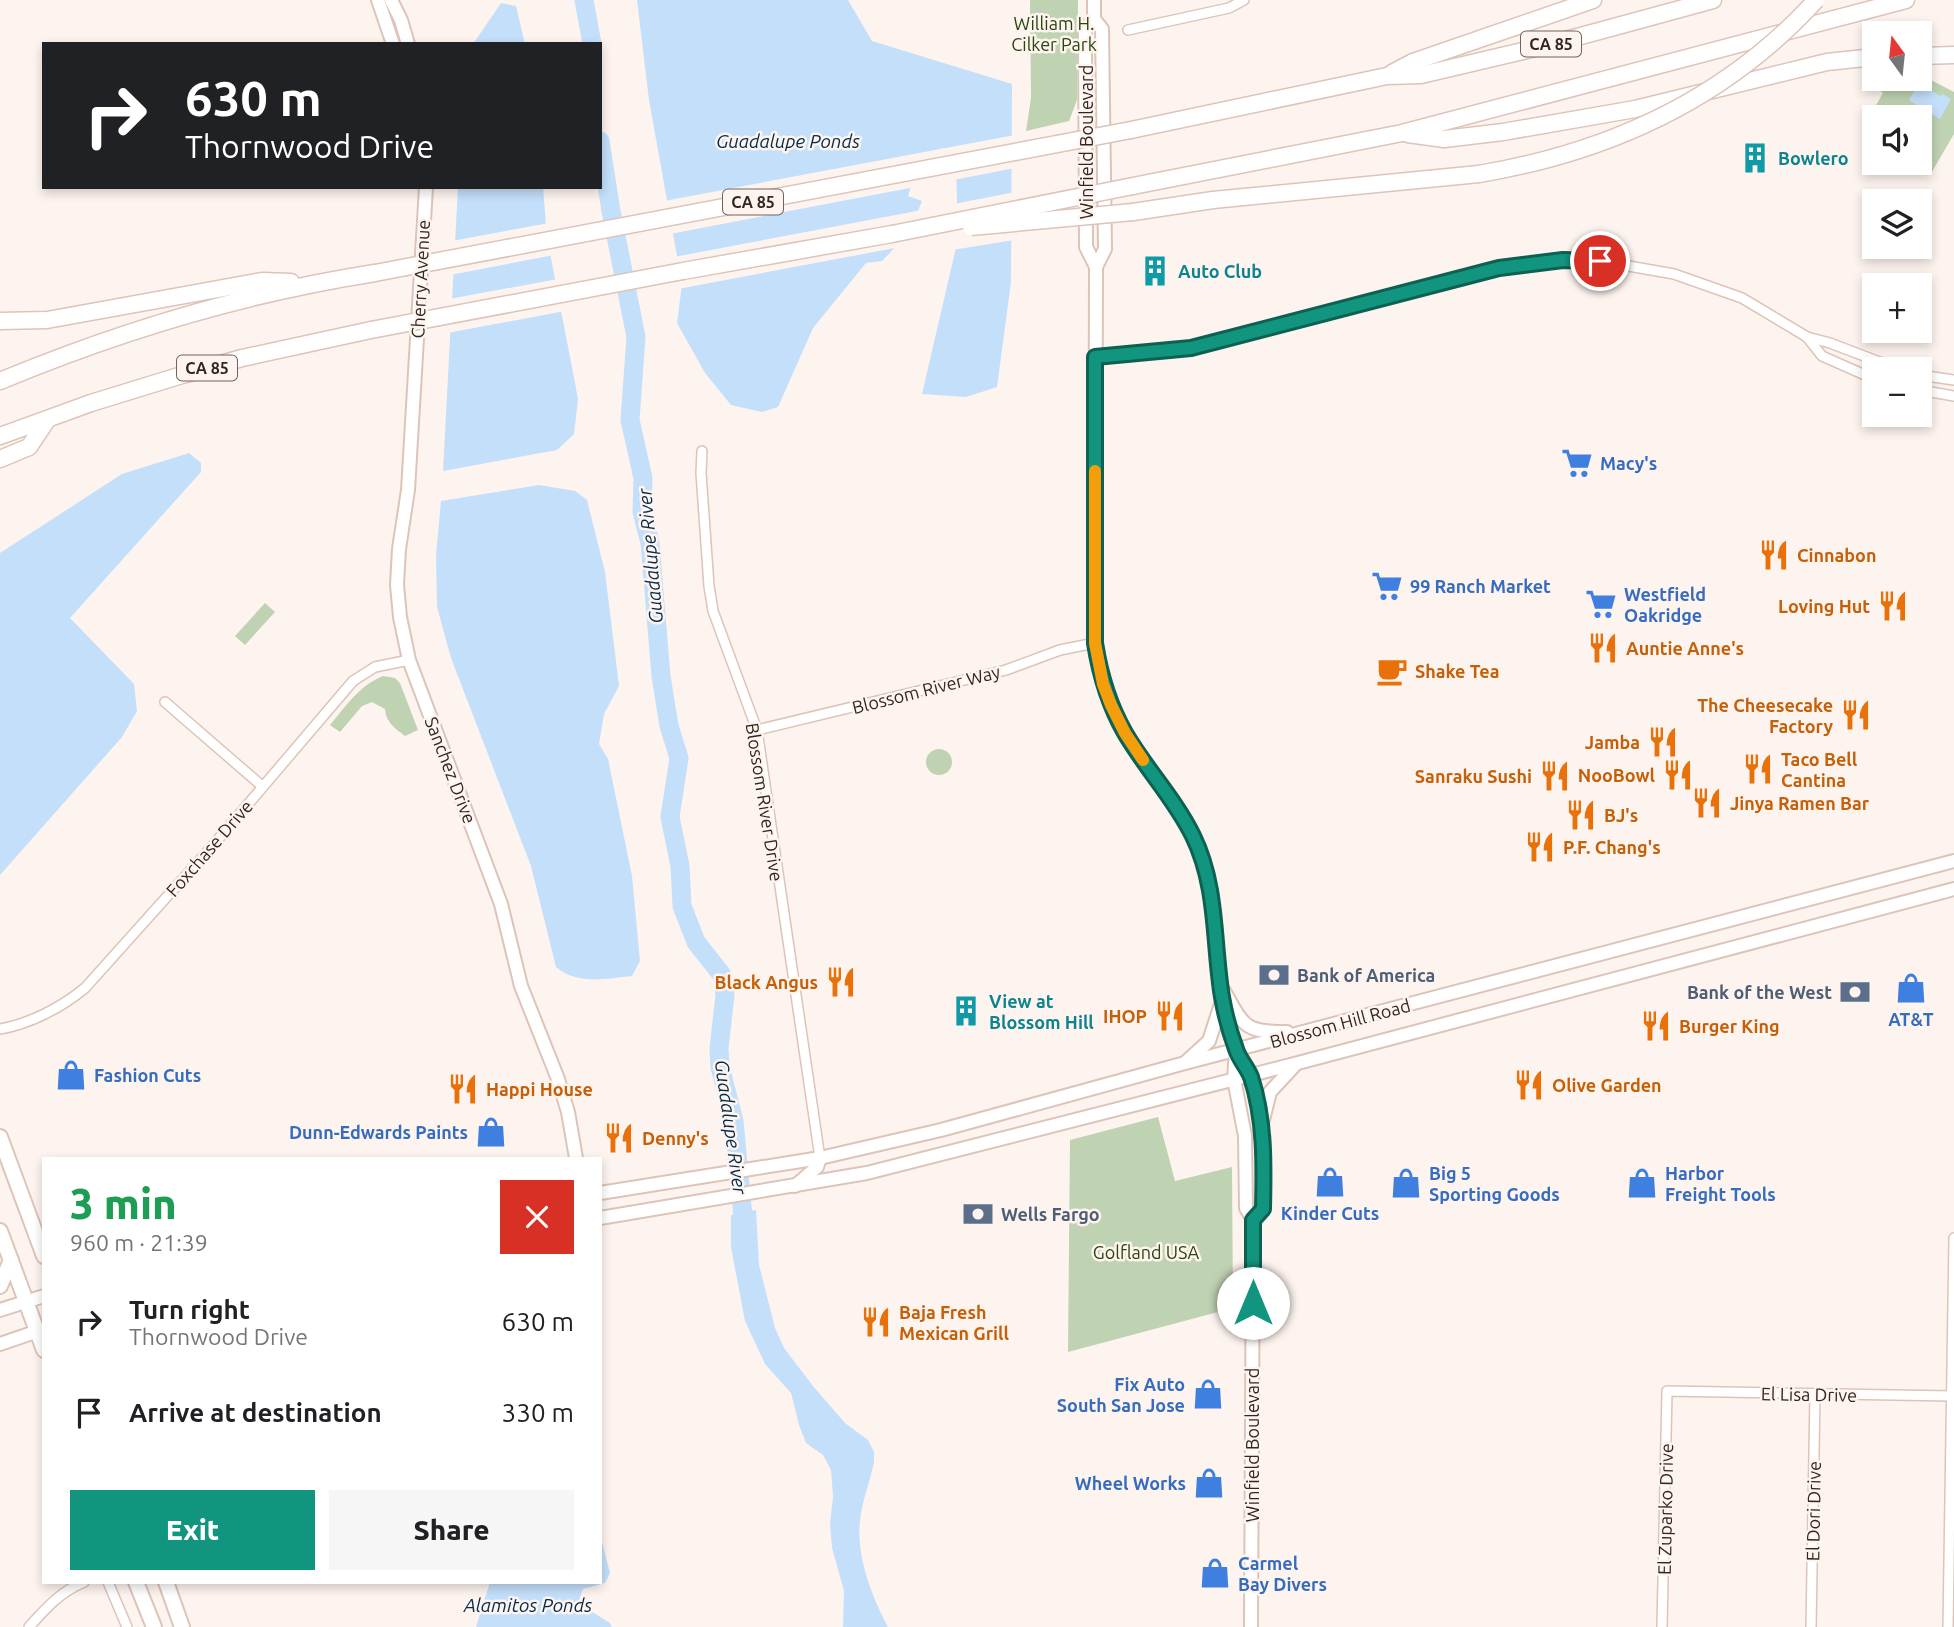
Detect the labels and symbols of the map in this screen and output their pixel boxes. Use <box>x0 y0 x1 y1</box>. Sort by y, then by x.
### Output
park label: William H. Cilker Park <box>1011 13 1097 54</box>
north arrow <box>1862 21 1932 91</box>
road number: CA 85 <box>1521 32 1581 56</box>
street label: Winfield Boulevard <box>1076 65 1096 219</box>
water label: Guadalupe Ponds <box>716 130 860 152</box>
building icon: Bowlero <box>1738 141 1772 175</box>
place label: Bowlero <box>1778 148 1849 168</box>
road number: CA 85 <box>723 190 783 214</box>
street label: Cherry Avenue <box>407 219 433 339</box>
pin <box>1570 231 1630 291</box>
building icon: Auto Club <box>1138 254 1172 288</box>
place label: Auto Club <box>1178 261 1262 281</box>
road number: CA 85 <box>177 356 237 380</box>
supermarket icon: Macy's <box>1560 446 1594 480</box>
place label: Macy's <box>1600 453 1657 473</box>
water label: Guadalupe River <box>633 487 667 625</box>
restaurant icon: Cinnabon <box>1757 538 1791 572</box>
place label: Cinnabon <box>1797 545 1877 565</box>
supermarket icon: 99 Ranch Market <box>1370 569 1404 603</box>
place label: 99 Ranch Market <box>1410 576 1551 596</box>
place label: Westfield Oakridge <box>1624 584 1706 625</box>
supermarket icon: Westfield Oakridge <box>1584 587 1618 621</box>
restaurant icon: Loving Hut <box>1876 589 1910 623</box>
place label: Loving Hut <box>1778 596 1870 616</box>
restaurant icon: Auntie Anne's <box>1586 631 1620 665</box>
place label: Auntie Anne's <box>1626 638 1744 658</box>
cafe icon: Shake Tea <box>1375 654 1409 688</box>
street label: Blossom River Way <box>850 661 1002 717</box>
place label: Shake Tea <box>1415 661 1499 681</box>
place label: The Cheesecake Factory <box>1697 695 1833 736</box>
restaurant icon: The Cheesecake Factory <box>1839 698 1873 732</box>
street label: Sanchez Drive <box>422 714 480 826</box>
street label: Blossom River Drive <box>743 721 787 883</box>
restaurant icon: Jamba <box>1646 725 1680 759</box>
place label: Jamba <box>1585 732 1640 752</box>
place label: Taco Bell Cantina <box>1781 749 1858 790</box>
restaurant icon: Taco Bell Cantina <box>1741 752 1775 786</box>
restaurant icon: NooBowl <box>1661 758 1695 792</box>
restaurant icon: Sanraku Sushi <box>1538 759 1572 793</box>
place label: NooBowl <box>1578 765 1656 785</box>
place label: Sanraku Sushi <box>1415 766 1532 786</box>
restaurant icon: Jinya Ramen Bar <box>1690 786 1724 820</box>
place label: Jinya Ramen Bar <box>1730 793 1870 813</box>
street label: Foxchase Drive <box>162 796 256 900</box>
restaurant icon: BJ's <box>1564 798 1598 832</box>
place label: BJ's <box>1604 805 1638 825</box>
restaurant icon: P.F. Chang's <box>1523 830 1557 864</box>
place label: P.F. Chang's <box>1563 837 1661 857</box>
bank icon: Bank of America <box>1257 958 1291 992</box>
restaurant icon: Black Angus <box>824 965 858 999</box>
place label: Bank of America <box>1297 965 1435 985</box>
shop icon: AT&T <box>1894 971 1928 1005</box>
place label: Black Angus <box>715 972 818 992</box>
bank icon: Bank of the West <box>1838 975 1872 1009</box>
place label: Bank of the West <box>1687 982 1832 1002</box>
place label: View at Blossom Hill <box>989 991 1094 1032</box>
building icon: View at Blossom Hill <box>949 994 983 1028</box>
street label: Blossom Hill Road <box>1268 995 1412 1051</box>
restaurant icon: IHOP <box>1153 999 1187 1033</box>
place label: IHOP <box>1103 1006 1147 1026</box>
restaurant icon: Burger King <box>1639 1009 1673 1043</box>
place label: AT&T <box>1888 1009 1934 1029</box>
place label: Burger King <box>1679 1016 1780 1036</box>
shop icon: Fashion Cuts <box>54 1058 88 1092</box>
water label: Guadalupe River <box>711 1058 751 1196</box>
place label: Fashion Cuts <box>94 1065 201 1085</box>
restaurant icon: Olive Garden <box>1512 1068 1546 1102</box>
restaurant icon: Happi House <box>446 1072 480 1106</box>
place label: Olive Garden <box>1552 1075 1662 1095</box>
place label: Happi House <box>486 1079 593 1099</box>
shop icon: Dunn-Edwards Paints <box>474 1115 508 1149</box>
restaurant icon: Denny's <box>602 1121 636 1155</box>
place label: Dunn-Edwards Paints <box>289 1122 468 1142</box>
place label: Denny's <box>642 1128 709 1148</box>
place label: Big 5 Sporting Goods <box>1429 1163 1560 1204</box>
place label: Harbor Freight Tools <box>1665 1163 1776 1204</box>
shop icon: Kinder Cuts <box>1313 1165 1347 1199</box>
shop icon: Big 5 Sporting Goods <box>1389 1166 1423 1200</box>
shop icon: Harbor Freight Tools <box>1625 1166 1659 1200</box>
bank icon: Wells Fargo <box>961 1197 995 1231</box>
place label: Kinder Cuts <box>1281 1203 1379 1223</box>
place label: Wells Fargo <box>1001 1204 1100 1224</box>
park label: Golfland USA <box>1093 1242 1199 1262</box>
position arrow <box>1216 1266 1290 1340</box>
place label: Baja Fresh Mexican Grill <box>899 1302 1010 1343</box>
restaurant icon: Baja Fresh Mexican Grill <box>859 1305 893 1339</box>
street label: Winfield Boulevard <box>1242 1368 1262 1522</box>
place label: Fix Auto South San Jose <box>1057 1374 1185 1415</box>
shop icon: Fix Auto South San Jose <box>1191 1377 1225 1411</box>
street label: El Lisa Drive <box>1761 1383 1857 1405</box>
street label: El Zuparko Drive <box>1654 1443 1676 1575</box>
street label: El Dori Drive <box>1802 1461 1824 1561</box>
shop icon: Wheel Works <box>1192 1466 1226 1500</box>
place label: Wheel Works <box>1075 1473 1186 1493</box>
place label: Carmel Bay Divers <box>1238 1553 1327 1594</box>
shop icon: Carmel Bay Divers <box>1198 1556 1232 1590</box>
water label: Alamitos Ponds <box>463 1594 592 1616</box>

